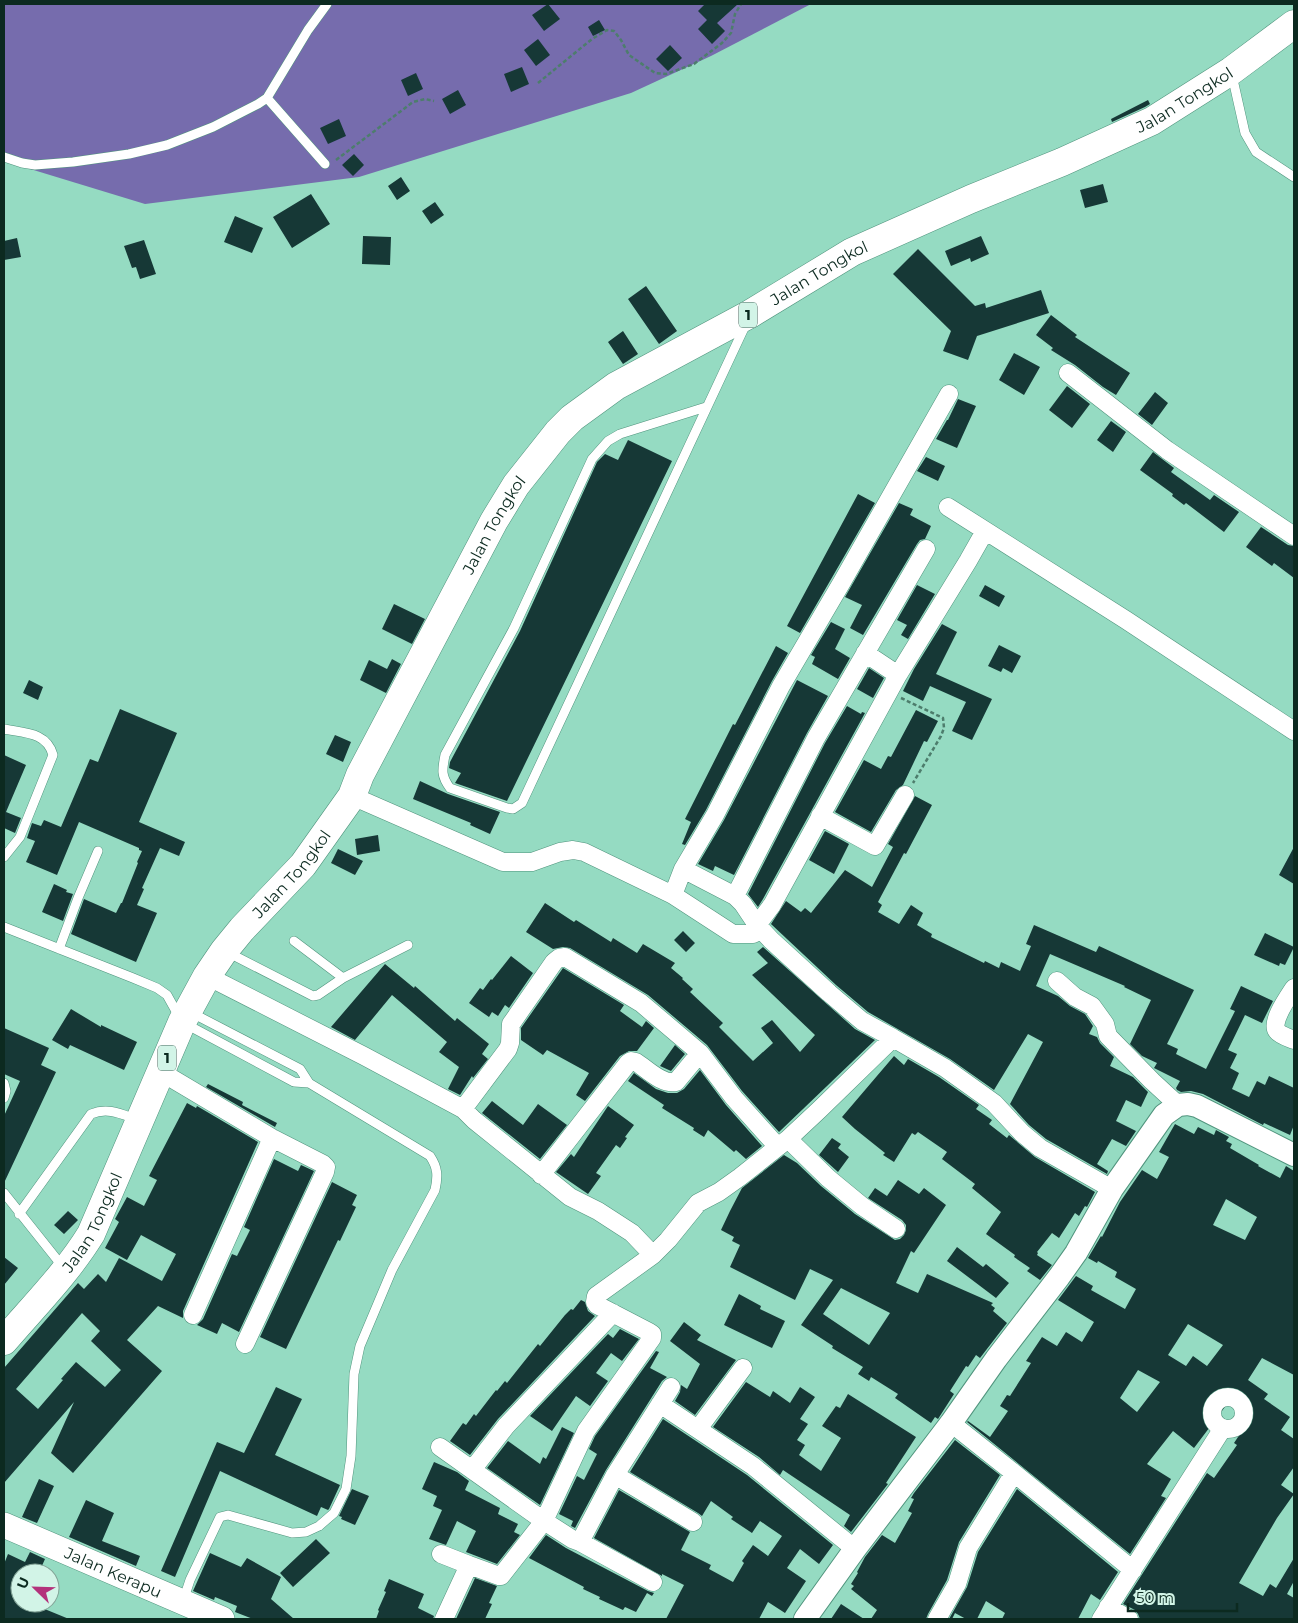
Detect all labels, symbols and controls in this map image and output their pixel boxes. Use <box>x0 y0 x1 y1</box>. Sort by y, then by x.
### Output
street label: Jalan Tongkol <box>1132 63 1236 137</box>
street label: Jalan Tongkol <box>766 237 871 310</box>
road number: 1 <box>739 302 757 328</box>
street label: Jalan Tongkol <box>458 472 530 578</box>
street label: Jalan Tongkol <box>248 827 335 923</box>
road number: 1 <box>158 1046 176 1070</box>
street label: Jalan Tongkol <box>58 1170 126 1277</box>
street label: Jalan Kerapu <box>61 1543 164 1602</box>
north arrow <box>10 1563 60 1613</box>
text: U <box>13 1574 33 1592</box>
scale bar <box>1128 1580 1237 1612</box>
text: 50 m <box>1136 1588 1174 1607</box>

